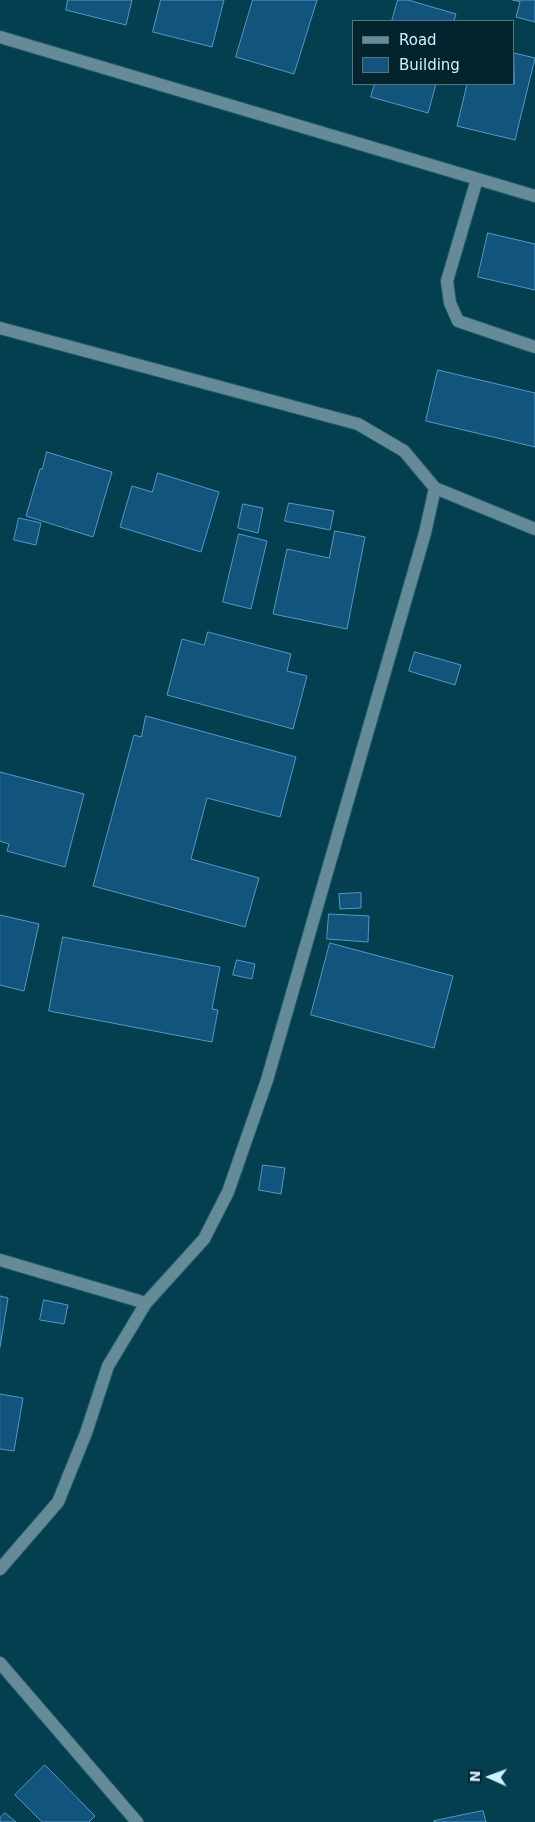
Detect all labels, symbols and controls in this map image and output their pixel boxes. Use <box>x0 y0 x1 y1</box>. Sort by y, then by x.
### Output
legend <box>352 20 515 85</box>
text: Road <box>399 31 437 49</box>
text: Building <box>399 56 460 74</box>
north arrow <box>465 1752 515 1802</box>
text: N <box>467 1770 483 1783</box>

